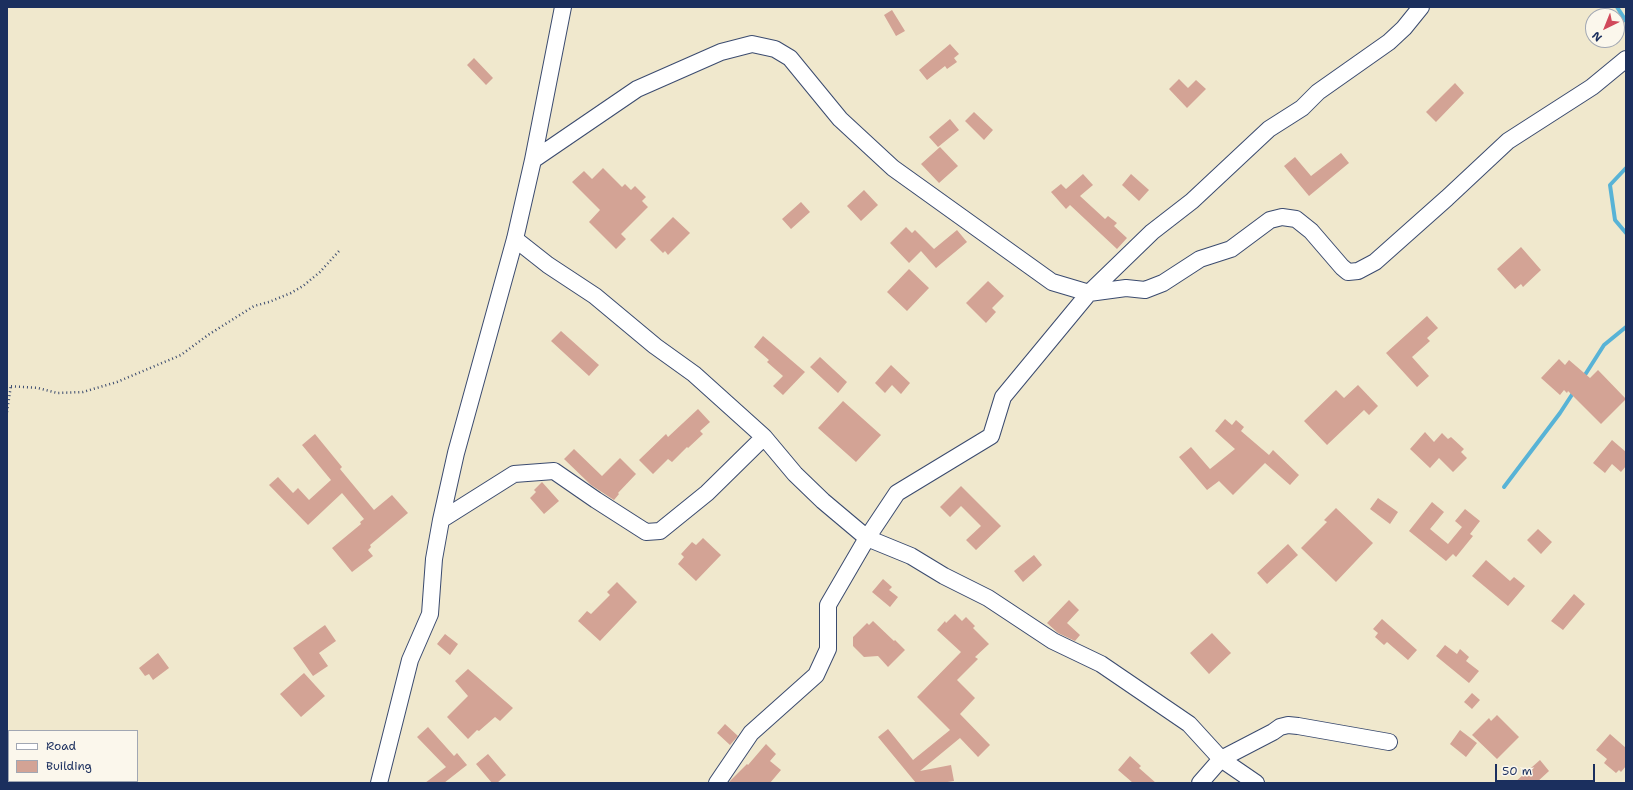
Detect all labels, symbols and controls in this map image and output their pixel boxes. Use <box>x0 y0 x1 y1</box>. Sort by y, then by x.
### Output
north arrow <box>1585 8 1625 48</box>
text: N <box>1589 28 1605 45</box>
legend <box>8 730 138 782</box>
text: Road <box>46 738 76 754</box>
scale bar <box>1497 756 1597 782</box>
text: Building <box>46 758 92 774</box>
text: 50 m <box>1502 763 1532 779</box>

